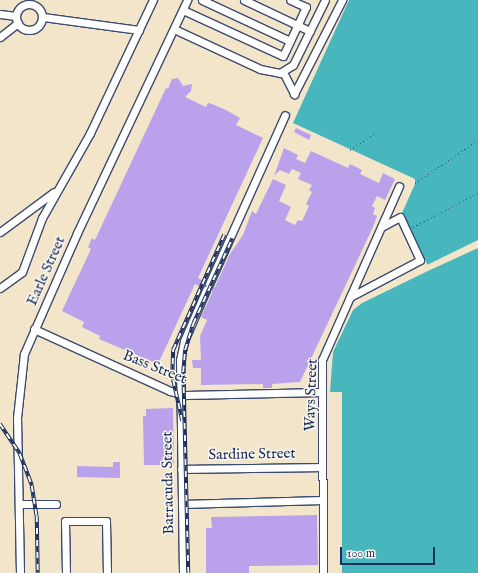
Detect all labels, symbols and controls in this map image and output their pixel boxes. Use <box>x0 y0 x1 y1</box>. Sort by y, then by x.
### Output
street label: Earle Street <box>23 234 69 308</box>
street label: Bass Street <box>120 346 190 388</box>
street label: Ways Street <box>301 358 321 432</box>
street label: Barracuda Street <box>158 431 178 535</box>
street label: Sardine Street <box>208 444 296 464</box>
scale bar <box>342 539 437 565</box>
text: 100 m <box>347 546 375 561</box>

